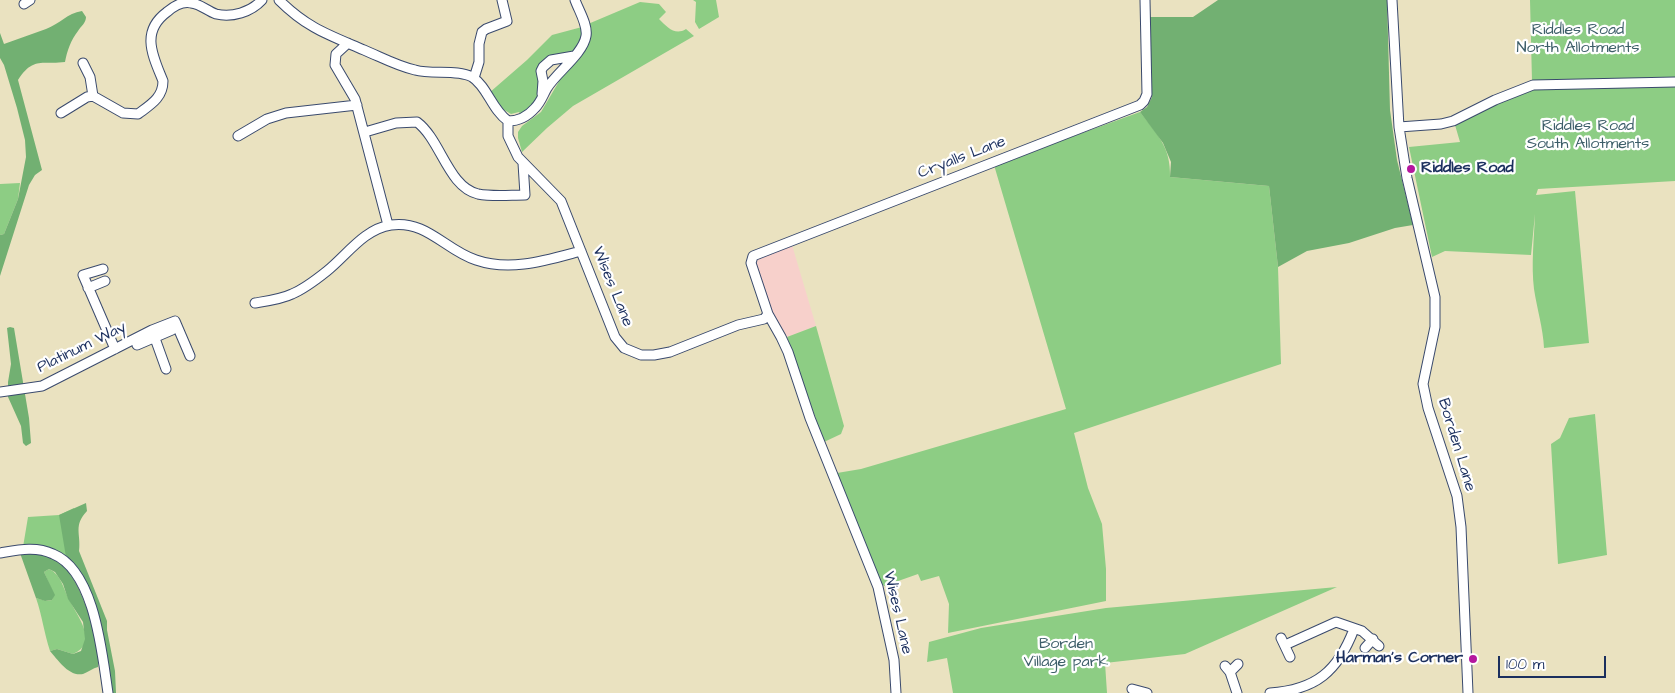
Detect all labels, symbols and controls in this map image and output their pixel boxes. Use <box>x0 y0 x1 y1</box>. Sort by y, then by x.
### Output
park label: Riddles Road North Allotments <box>1516 21 1640 59</box>
park label: Riddles Road South Allotments <box>1527 117 1649 155</box>
street label: Cryalls Lane <box>915 132 1009 184</box>
place label: Riddles Road <box>1421 159 1514 179</box>
marker: Riddles Road <box>1405 163 1417 175</box>
street label: Wises Lane <box>587 244 637 330</box>
street label: Platinum Way <box>34 318 130 378</box>
street label: Borden Lane <box>1433 396 1479 494</box>
street label: Wises Lane <box>878 570 916 656</box>
park label: Borden Village park <box>1024 635 1108 673</box>
scale bar <box>1500 646 1608 678</box>
place label: Harman's Corner <box>1336 649 1463 669</box>
marker: Harman's Corner <box>1467 653 1479 665</box>
text: 100 m <box>1506 654 1545 675</box>

